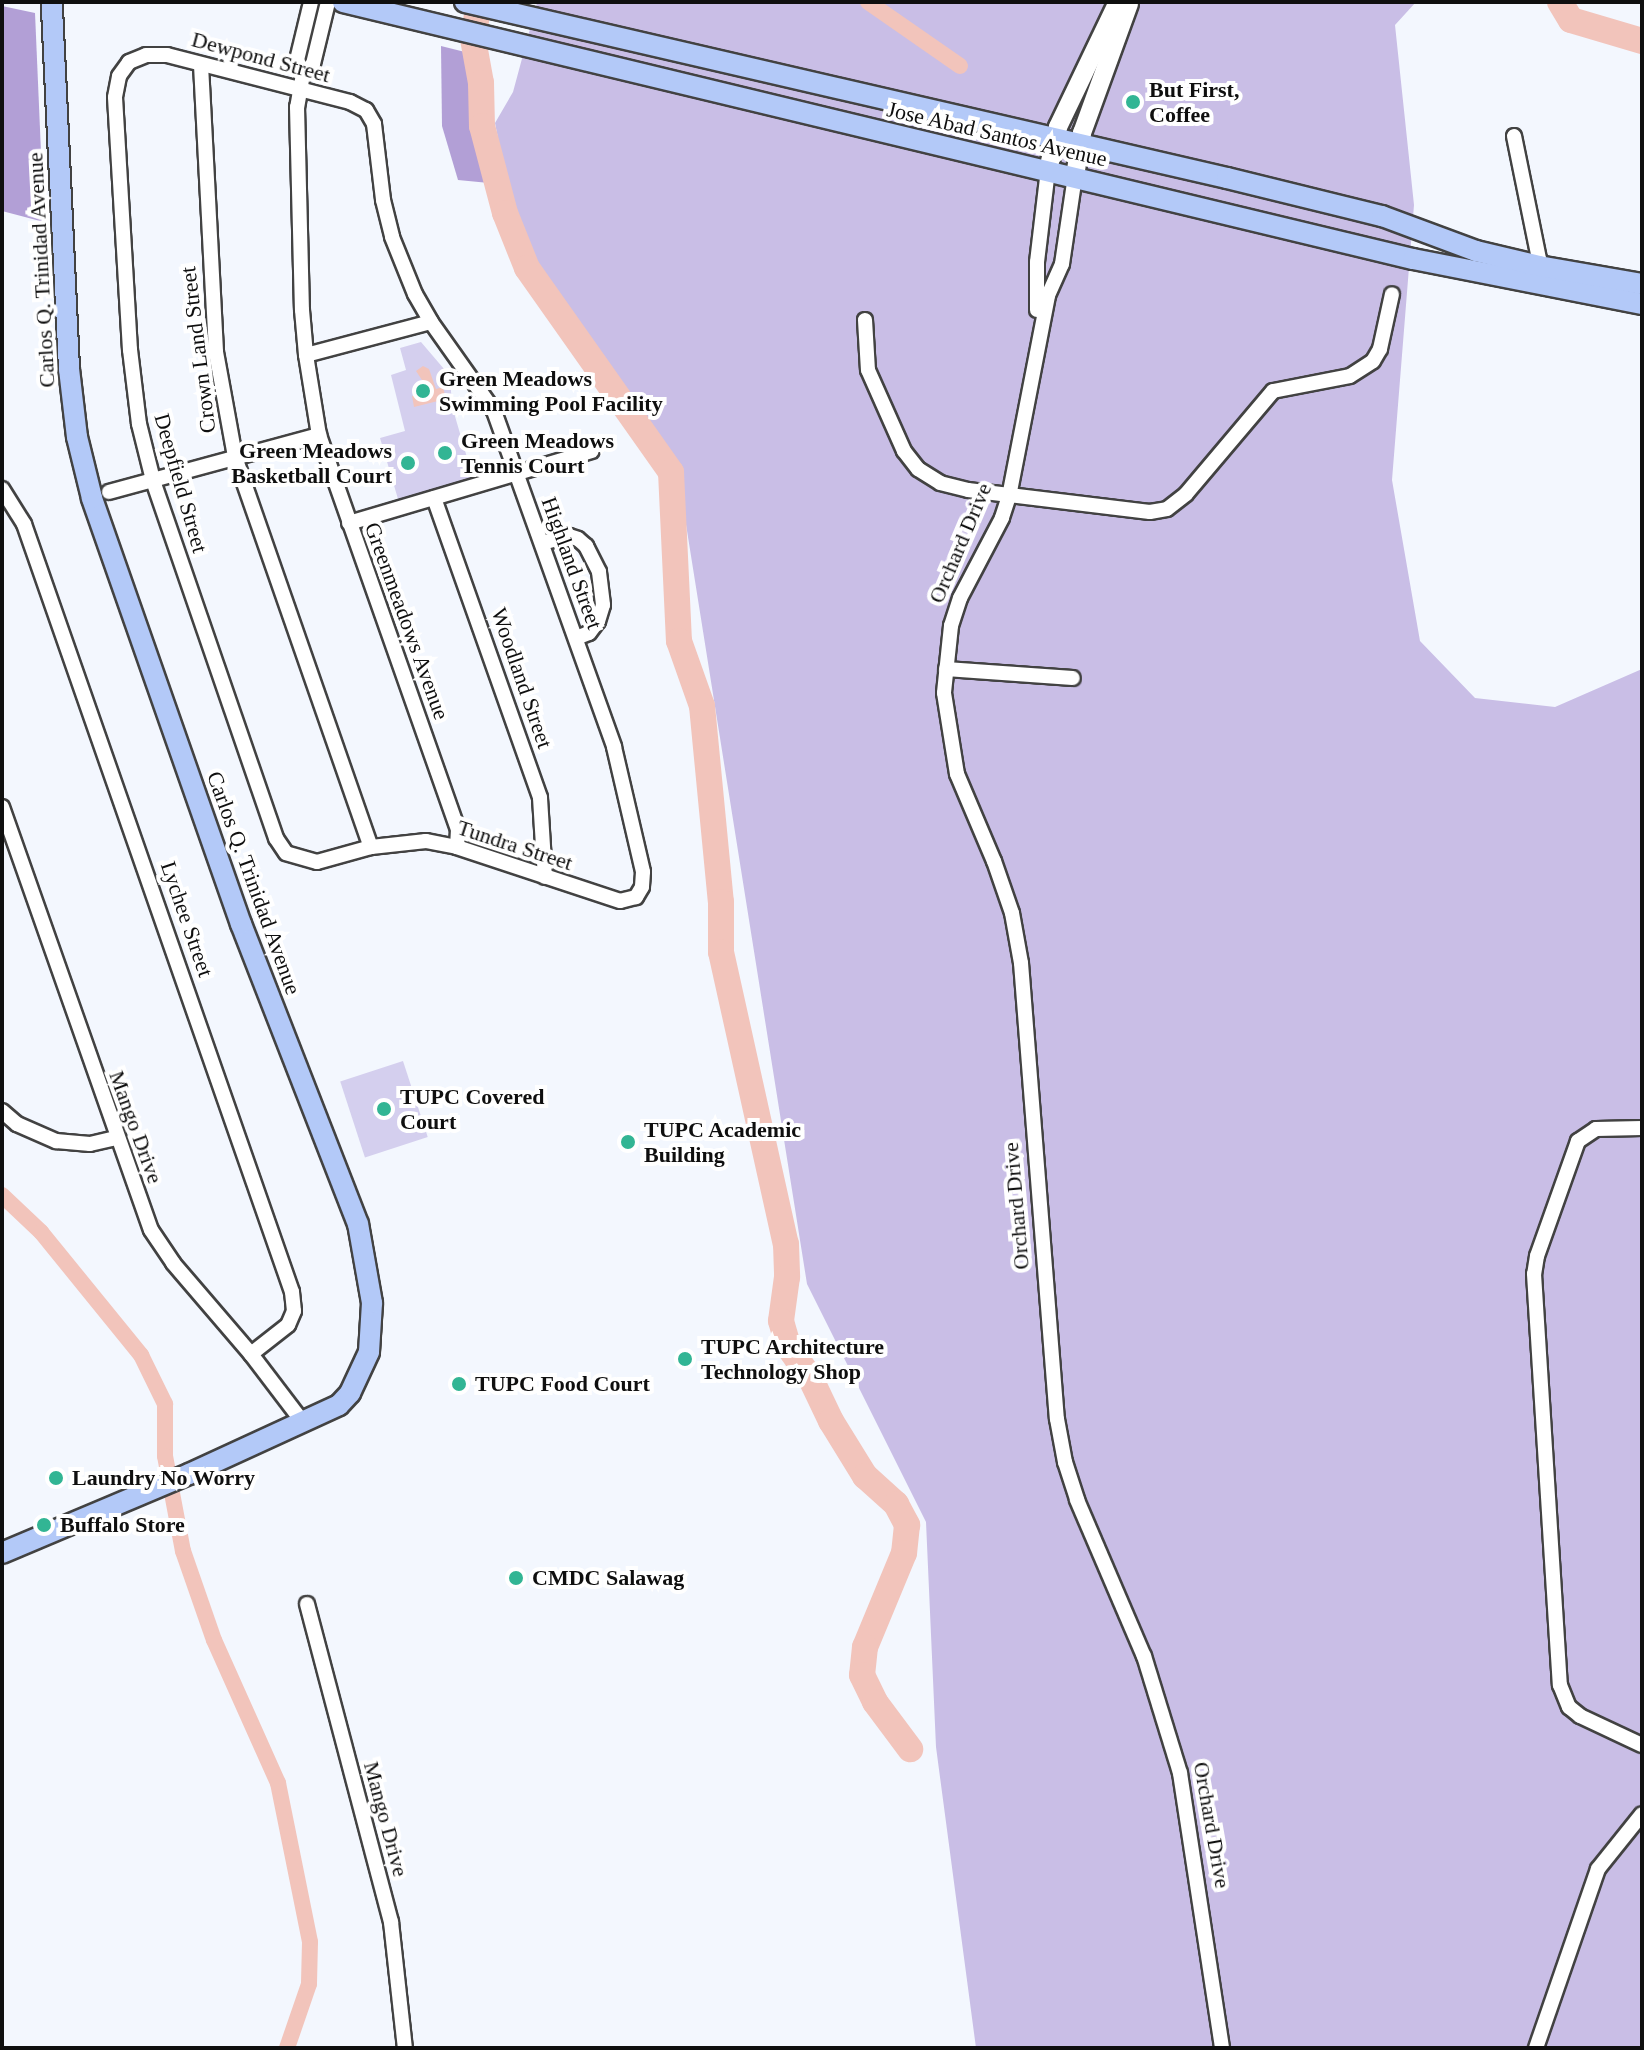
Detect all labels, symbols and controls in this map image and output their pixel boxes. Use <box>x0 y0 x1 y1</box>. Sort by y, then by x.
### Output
street label: Dewpond Street <box>189 26 333 88</box>
place label: But First, Coffee <box>1149 76 1239 128</box>
marker: But First, Coffee <box>1124 93 1142 111</box>
street label: Jose Abad Santos Avenue <box>883 96 1111 172</box>
street label: Carlos Q. Trinidad Avenue <box>22 151 60 389</box>
street label: Crown Land Street <box>175 265 221 435</box>
place label: Green Meadows Swimming Pool Facility <box>439 365 663 416</box>
marker: Green Meadows Swimming Pool Facility <box>414 382 432 400</box>
street label: Deepfield Street <box>149 410 213 556</box>
place label: Green Meadows Tennis Court <box>461 427 614 478</box>
place label: Green Meadows Basketball Court <box>231 437 392 488</box>
marker: Green Meadows Tennis Court <box>436 444 454 462</box>
marker: Green Meadows Basketball Court <box>399 454 417 472</box>
street label: Orchard Drive <box>923 479 997 607</box>
street label: Highland Street <box>536 493 608 633</box>
street label: Greenmeadows Avenue <box>359 518 455 724</box>
street label: Woodland Street <box>486 604 558 752</box>
street label: Carlos Q. Trinidad Avenue <box>201 767 307 999</box>
street label: Tundra Street <box>454 814 576 876</box>
street label: Lychee Street <box>155 858 219 980</box>
street label: Mango Drive <box>103 1067 169 1187</box>
place label: TUPC Covered Court <box>400 1083 544 1134</box>
marker: TUPC Covered Court <box>375 1100 393 1118</box>
place label: TUPC Academic Building <box>644 1116 802 1168</box>
marker: TUPC Academic Building <box>619 1133 637 1151</box>
street label: Orchard Drive <box>997 1141 1035 1271</box>
place label: TUPC Architecture Technology Shop <box>701 1333 885 1384</box>
marker: TUPC Architecture Technology Shop <box>676 1350 694 1368</box>
place label: TUPC Food Court <box>475 1371 650 1397</box>
marker: TUPC Food Court <box>450 1375 468 1393</box>
place label: Laundry No Worry <box>72 1465 255 1491</box>
marker: Laundry No Worry <box>47 1469 65 1487</box>
place label: Buffalo Store <box>60 1512 185 1538</box>
marker: Buffalo Store <box>35 1516 53 1534</box>
place label: CMDC Salawag <box>532 1565 684 1591</box>
marker: CMDC Salawag <box>507 1569 525 1587</box>
street label: Mango Drive <box>358 1759 414 1879</box>
street label: Orchard Drive <box>1188 1760 1236 1890</box>

